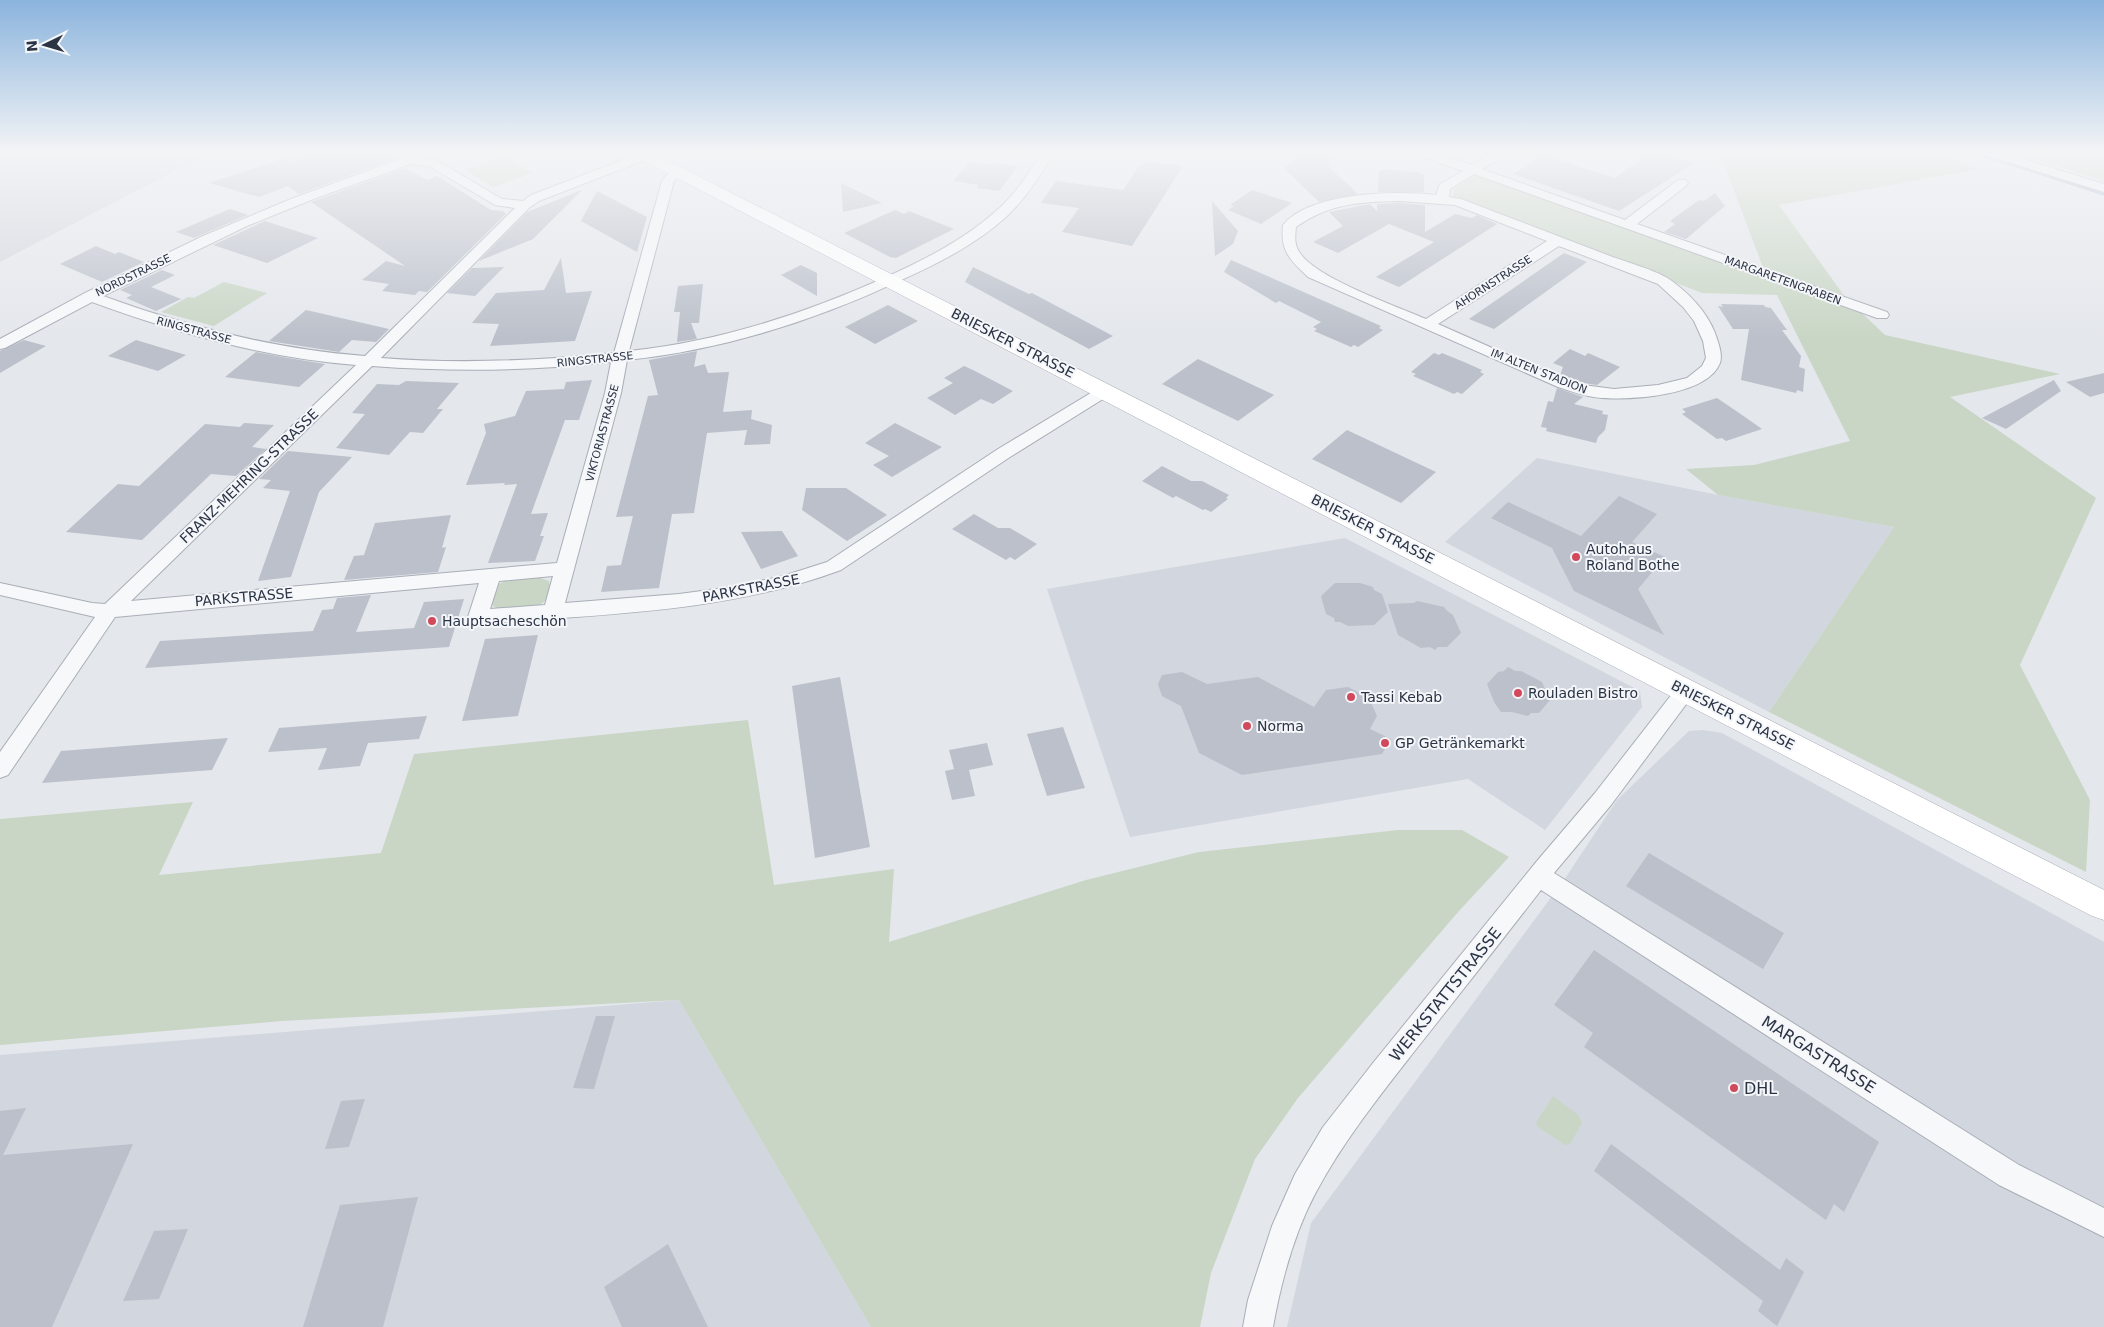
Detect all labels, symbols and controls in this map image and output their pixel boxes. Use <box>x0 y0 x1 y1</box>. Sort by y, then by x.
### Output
north arrow <box>20 20 70 70</box>
text: N <box>24 40 41 53</box>
street label: NORDSTRASSE <box>93 252 173 299</box>
street label: AHORNSTRASSE <box>1452 253 1534 312</box>
street label: MARGARETENGRABEN <box>1723 253 1843 308</box>
street label: BRIESKER STRASSE <box>949 305 1077 381</box>
street label: RINGSTRASSE <box>155 314 233 347</box>
street label: IM ALTEN STADION <box>1489 346 1589 397</box>
street label: RINGSTRASSE <box>556 349 634 370</box>
street label: VIKTORIASTRASSE <box>583 383 622 483</box>
street label: FRANZ-MEHRING-STRASSE <box>176 406 322 546</box>
street label: BRIESKER STRASSE <box>1309 491 1437 567</box>
place label: Autohaus Roland Bothe <box>1586 541 1680 573</box>
marker: Autohaus Roland Bothe <box>1570 551 1582 563</box>
street label: PARKSTRASSE <box>701 571 801 605</box>
street label: PARKSTRASSE <box>194 585 294 609</box>
place label: Hauptsacheschön <box>442 613 567 629</box>
marker: Hauptsacheschön <box>426 615 438 627</box>
street label: BRIESKER STRASSE <box>1669 677 1797 753</box>
place label: Rouladen Bistro <box>1528 685 1638 701</box>
marker: Rouladen Bistro <box>1512 687 1524 699</box>
place label: Tassi Kebab <box>1360 689 1442 705</box>
marker: Tassi Kebab <box>1345 691 1357 703</box>
place label: Norma <box>1257 718 1304 734</box>
marker: Norma <box>1241 720 1253 732</box>
place label: GP Getränkemarkt <box>1395 735 1525 751</box>
marker: GP Getränkemarkt <box>1379 737 1391 749</box>
street label: WERKSTATTSTRASSE <box>1385 923 1505 1065</box>
street label: MARGASTRASSE <box>1758 1012 1879 1097</box>
place label: DHL <box>1744 1079 1777 1098</box>
marker: DHL <box>1728 1082 1740 1094</box>

